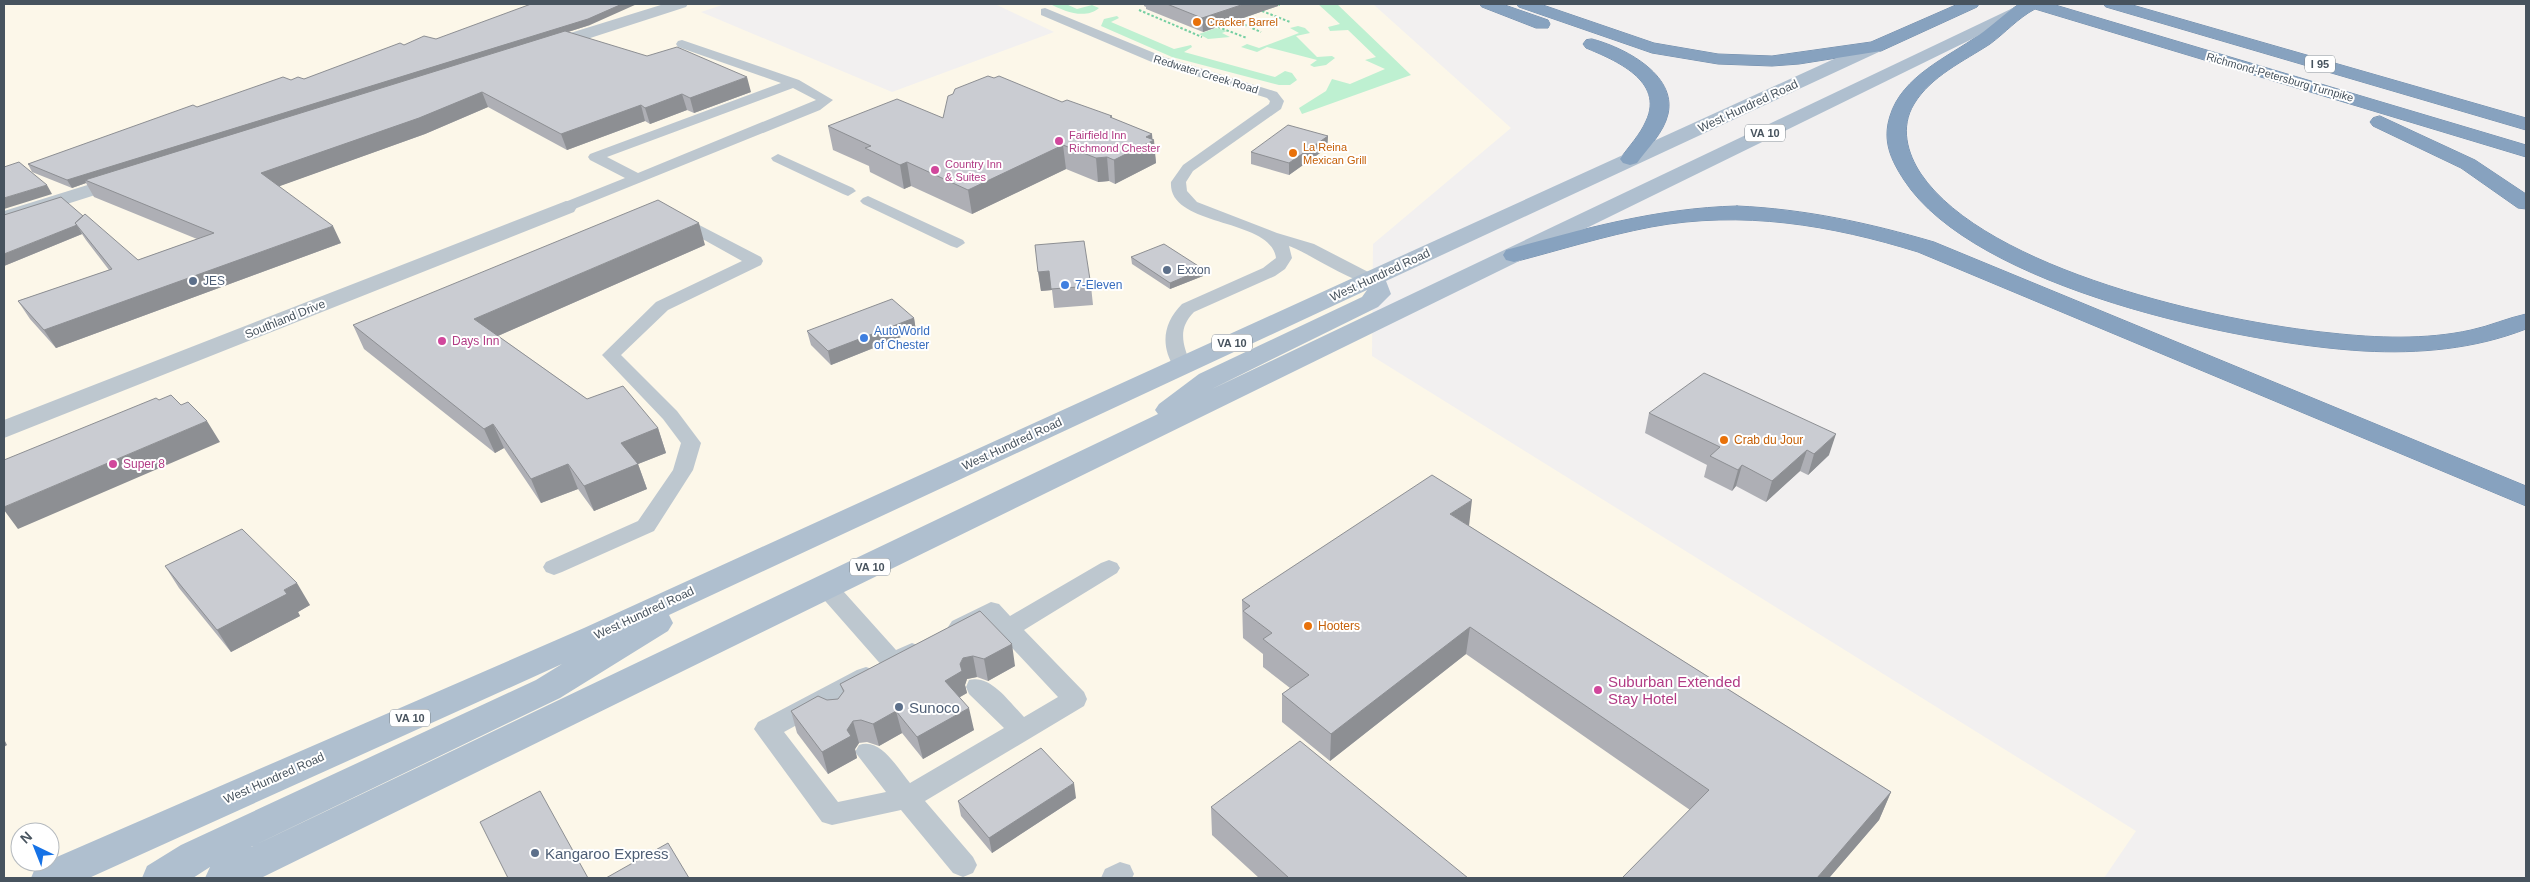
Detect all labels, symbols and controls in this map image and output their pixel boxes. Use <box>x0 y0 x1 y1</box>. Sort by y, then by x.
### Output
marker: Cracker Barrel <box>1191 16 1203 28</box>
place label: Cracker Barrel <box>1207 16 1278 28</box>
street label: Richmond-Petersburg Turnpike <box>2205 50 2355 104</box>
street label: Redwater Creek Road <box>1152 52 1260 96</box>
road number: I 95 <box>2305 56 2335 72</box>
street label: West Hundred Road <box>1696 77 1800 135</box>
road number: VA 10 <box>1745 125 1785 142</box>
place label: Fairfield Inn Richmond Chester <box>1069 129 1160 154</box>
marker: Fairfield Inn Richmond Chester <box>1053 135 1065 147</box>
place label: La Reina Mexican Grill <box>1303 141 1367 166</box>
marker: La Reina Mexican Grill <box>1287 147 1299 159</box>
place label: Country Inn & Suites <box>945 158 1002 183</box>
marker: Country Inn & Suites <box>929 164 941 176</box>
street label: West Hundred Road <box>1328 246 1432 304</box>
place label: Exxon <box>1177 263 1210 277</box>
marker: Exxon <box>1161 264 1173 276</box>
place label: JES <box>203 274 225 288</box>
marker: JES <box>187 275 199 287</box>
place label: 7-Eleven <box>1075 278 1122 292</box>
marker: 7-Eleven <box>1059 279 1071 291</box>
street label: Southland Drive <box>243 296 328 341</box>
place label: AutoWorld of Chester <box>874 324 930 352</box>
marker: AutoWorld of Chester <box>858 332 870 344</box>
place label: Days Inn <box>452 334 499 348</box>
road number: VA 10 <box>1212 334 1252 352</box>
marker: Days Inn <box>436 335 448 347</box>
street label: West Hundred Road <box>960 415 1064 473</box>
place label: Crab du Jour <box>1734 433 1803 447</box>
marker: Crab du Jour <box>1718 434 1730 446</box>
place label: Super 8 <box>123 457 165 471</box>
marker: Super 8 <box>107 458 119 470</box>
road number: VA 10 <box>850 558 890 576</box>
street label: West Hundred Road <box>592 584 696 642</box>
place label: Hooters <box>1318 619 1360 633</box>
marker: Hooters <box>1302 620 1314 632</box>
place label: Suburban Extended Stay Hotel <box>1608 673 1741 707</box>
marker: Suburban Extended Stay Hotel <box>1592 684 1604 696</box>
place label: Sunoco <box>909 699 960 716</box>
marker: Sunoco <box>893 701 905 713</box>
road number: VA 10 <box>390 710 430 726</box>
street label: West Hundred Road <box>222 750 326 806</box>
north arrow <box>10 822 60 872</box>
text: N <box>17 828 35 847</box>
place label: Kangaroo Express <box>545 845 668 862</box>
marker: Kangaroo Express <box>529 847 541 859</box>

